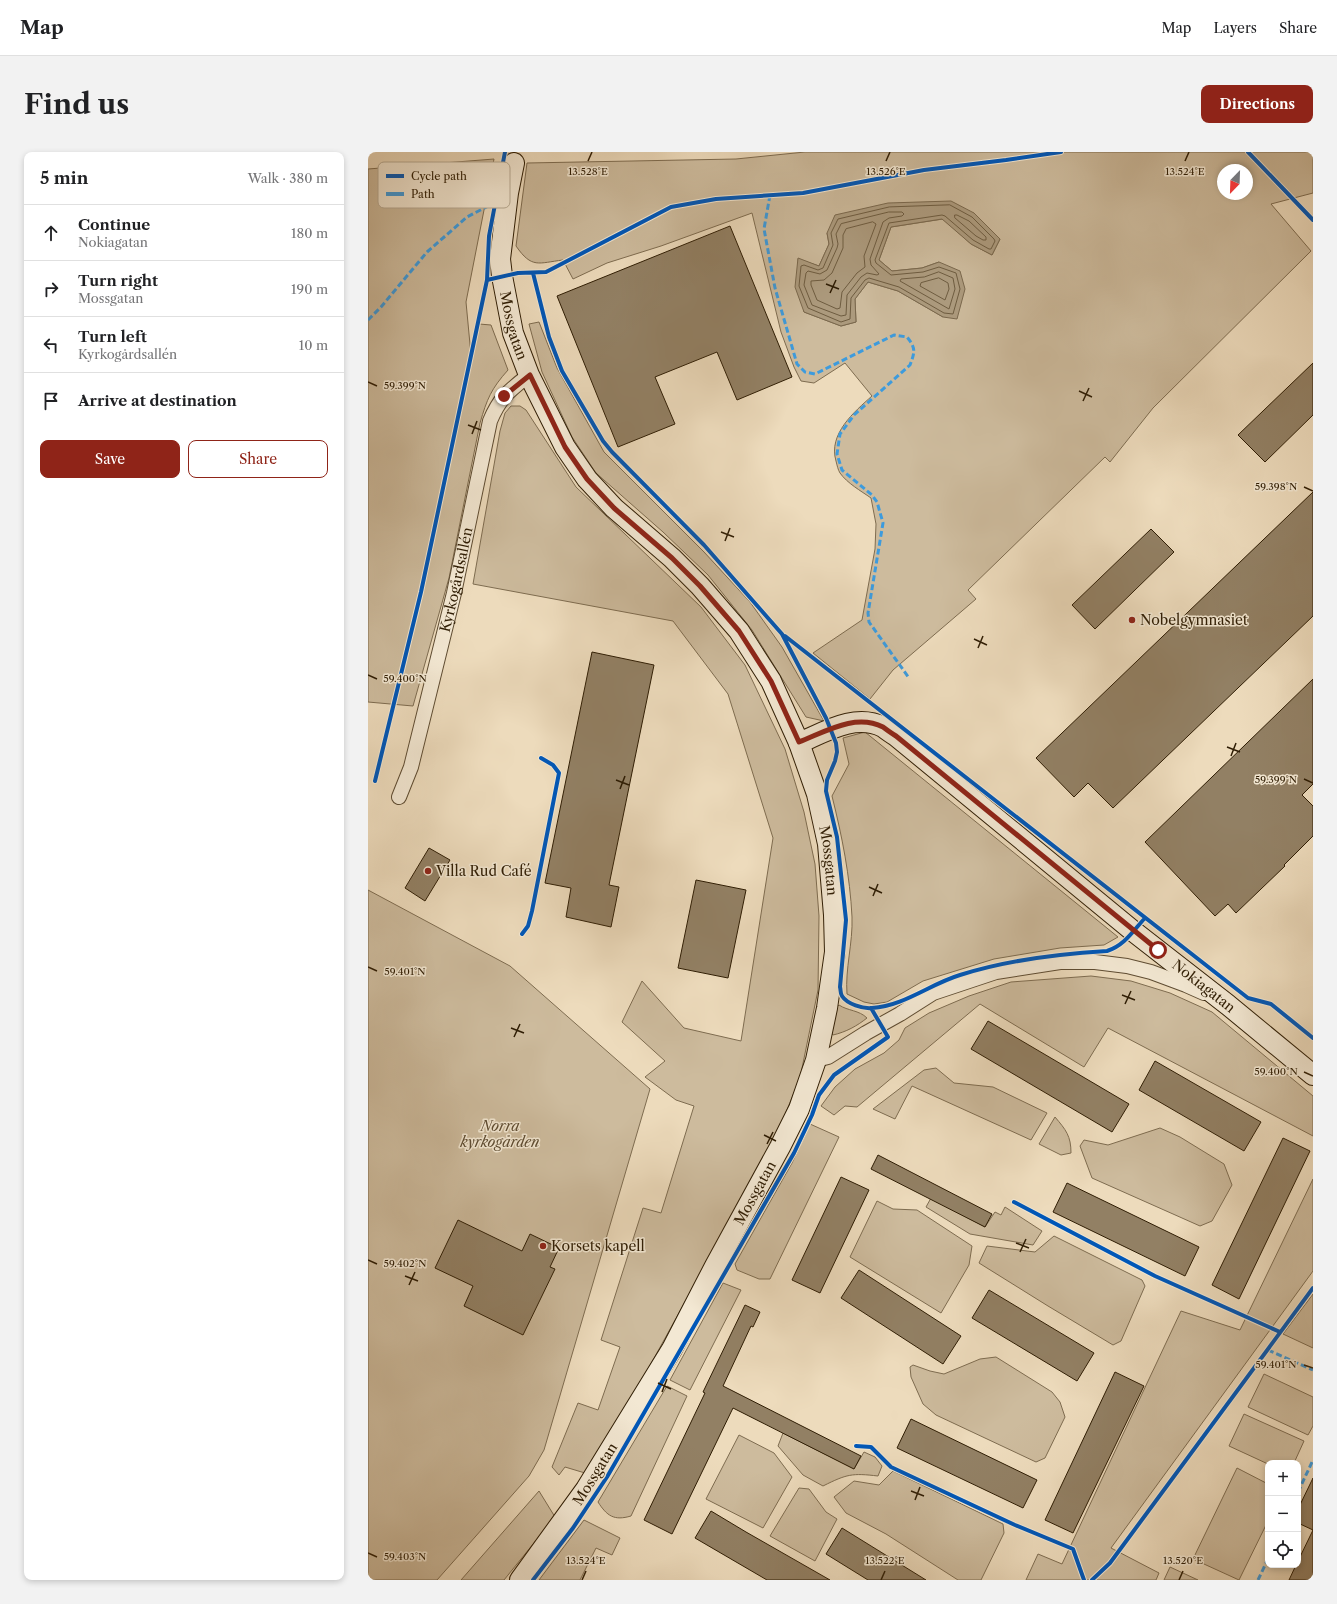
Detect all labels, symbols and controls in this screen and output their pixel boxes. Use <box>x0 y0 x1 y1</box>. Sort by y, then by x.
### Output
text: Map <box>20 16 64 39</box>
text: Map <box>1161 19 1191 37</box>
text: Layers <box>1213 19 1257 37</box>
text: Share <box>1279 19 1317 37</box>
button: Directions <box>1201 85 1313 123</box>
text: Find us <box>24 87 129 121</box>
legend <box>378 162 510 208</box>
north arrow <box>1217 164 1253 200</box>
text: 13.528°E <box>568 165 608 178</box>
text: 13.526°E <box>866 165 906 178</box>
text: 13.524°E <box>1165 165 1205 178</box>
text: 5 min <box>40 168 88 188</box>
text: Cycle path <box>411 169 467 183</box>
text: Walk · 380 m <box>248 170 328 186</box>
text: Path <box>411 187 435 201</box>
text: Continue <box>78 215 150 234</box>
icon: ahead <box>40 222 62 244</box>
text: 180 m <box>291 225 328 241</box>
text: Nokiagatan <box>78 234 148 250</box>
text: Turn right <box>78 271 158 290</box>
icon: right <box>40 278 62 300</box>
text: 190 m <box>291 281 328 297</box>
text: Mossgatan <box>78 290 143 306</box>
street label: Mossgatan <box>496 290 531 363</box>
text: Turn left <box>78 327 147 346</box>
icon: left <box>40 334 62 356</box>
text: 10 m <box>299 337 328 353</box>
text: Kyrkogårdsallén <box>78 346 177 362</box>
text: 59.399°N <box>384 379 426 392</box>
route end <box>495 387 513 405</box>
icon: arrive <box>40 390 62 412</box>
text: Arrive at destination <box>78 391 237 410</box>
button: Save <box>40 440 180 478</box>
button: Share <box>188 440 328 478</box>
text: 59.398°N <box>1255 480 1297 493</box>
street label: Kyrkogårdsallén <box>436 525 477 634</box>
place label: Nobelgymnasiet <box>1140 611 1248 629</box>
marker: Nobelgymnasiet <box>1127 615 1137 625</box>
text: 59.400°N <box>383 672 427 685</box>
text: 59.399°N <box>1255 773 1297 786</box>
street label: Mossgatan <box>815 824 841 897</box>
place label: Villa Rud Café <box>435 862 532 880</box>
marker: Villa Rud Café <box>423 866 433 876</box>
route start <box>1149 941 1167 959</box>
street label: Nokiagatan <box>1168 956 1239 1017</box>
text: 59.401°N <box>384 965 426 978</box>
text: 59.400°N <box>1254 1065 1298 1078</box>
park label: Norra kyrkogården <box>460 1117 539 1151</box>
street label: Mossgatan <box>730 1158 780 1228</box>
place label: Korsets kapell <box>551 1237 645 1255</box>
marker: Korsets kapell <box>538 1241 548 1251</box>
text: 59.402°N <box>384 1257 426 1270</box>
text: 59.401°N <box>1255 1358 1297 1371</box>
street label: Mossgatan <box>569 1439 621 1509</box>
map controls <box>1265 1460 1301 1568</box>
button: + <box>1265 1460 1301 1496</box>
button: − <box>1265 1496 1301 1532</box>
button: locate <box>1265 1532 1301 1568</box>
text: 59.403°N <box>384 1550 426 1563</box>
text: 13.524°E <box>566 1554 606 1567</box>
text: 13.522°E <box>865 1554 905 1567</box>
text: 13.520°E <box>1163 1554 1203 1567</box>

